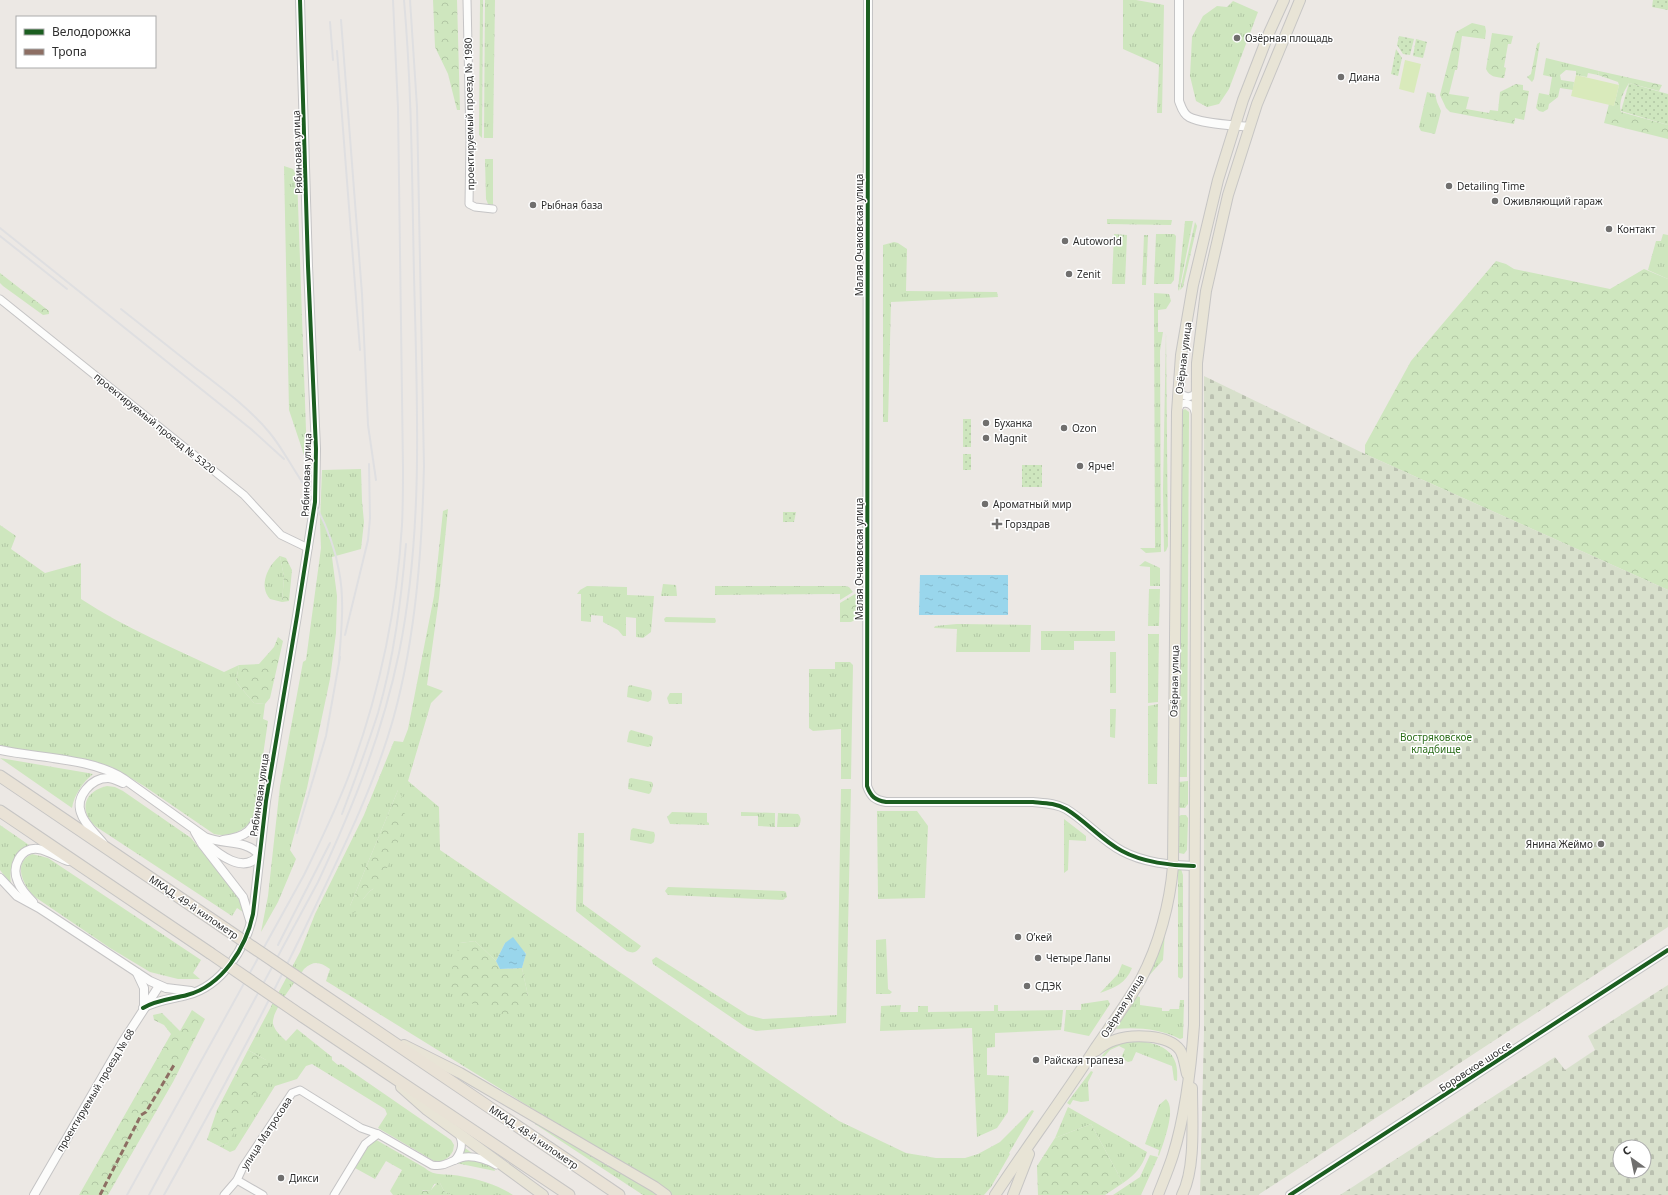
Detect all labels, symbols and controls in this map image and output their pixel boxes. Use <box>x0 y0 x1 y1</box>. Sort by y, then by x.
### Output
legend <box>16 16 156 68</box>
text: Велодорожка <box>52 23 131 40</box>
place label: Озёрная площадь <box>1245 31 1333 45</box>
marker: Озёрная площадь <box>1232 33 1242 43</box>
street label: проектируемый проезд № 1980 <box>461 37 477 190</box>
text: Тропа <box>52 43 87 60</box>
place label: Диана <box>1349 70 1380 84</box>
marker: Диана <box>1336 72 1346 82</box>
street label: Рябиновая улица <box>289 110 305 194</box>
street label: Малая Очаковская улица <box>852 174 866 296</box>
place label: Detailing Time <box>1457 179 1525 193</box>
marker: Detailing Time <box>1444 181 1454 191</box>
place label: Оживляющий гараж <box>1503 194 1603 208</box>
marker: Оживляющий гараж <box>1490 196 1500 206</box>
place label: Рыбная база <box>541 198 603 212</box>
marker: Рыбная база <box>528 200 538 210</box>
place label: Контакт <box>1617 222 1656 236</box>
marker: Контакт <box>1604 224 1614 234</box>
place label: Autoworld <box>1073 234 1122 248</box>
marker: Autoworld <box>1060 236 1070 246</box>
place label: Zenit <box>1077 267 1101 281</box>
marker: Zenit <box>1064 269 1074 279</box>
street label: Озёрная улица <box>1172 321 1194 395</box>
street label: проектируемый проезд № 5320 <box>91 369 219 477</box>
place label: Буханка <box>994 416 1032 430</box>
marker: Буханка <box>981 418 991 428</box>
place label: Ozon <box>1072 421 1097 435</box>
marker: Ozon <box>1059 423 1069 433</box>
place label: Magnit <box>994 431 1028 445</box>
street label: Рябиновая улица <box>298 433 314 517</box>
marker: Magnit <box>981 433 991 443</box>
place label: Ярче! <box>1088 459 1114 473</box>
marker: Ярче! <box>1075 461 1085 471</box>
place label: Ароматный мир <box>993 497 1072 511</box>
street label: Малая Очаковская улица <box>852 498 866 620</box>
marker: Ароматный мир <box>980 499 990 509</box>
place label: Горздрав <box>1005 517 1050 531</box>
marker: Горздрав <box>992 519 1002 529</box>
street label: Озёрная улица <box>1166 645 1182 717</box>
park label: Востряковское кладбище <box>1400 730 1472 756</box>
street label: Рябиновая улица <box>246 752 272 838</box>
place label: Янина Жеймо <box>1526 837 1593 851</box>
marker: Янина Жеймо <box>1596 839 1606 849</box>
street label: МКАД, 49-й километр <box>146 872 242 942</box>
place label: О’кей <box>1026 930 1052 944</box>
marker: О’кей <box>1013 932 1023 942</box>
place label: Четыре Лапы <box>1046 951 1111 965</box>
marker: Четыре Лапы <box>1033 953 1043 963</box>
street label: Озёрная улица <box>1097 972 1147 1040</box>
place label: СДЭК <box>1035 979 1062 993</box>
marker: СДЭК <box>1022 981 1032 991</box>
street label: проектируемый проезд № 68 <box>53 1026 138 1154</box>
street label: Боровское шоссе <box>1436 1037 1514 1095</box>
place label: Райская трапеза <box>1044 1053 1124 1067</box>
marker: Райская трапеза <box>1031 1055 1041 1065</box>
street label: улица Матросова <box>237 1094 295 1172</box>
street label: МКАД, 48-й километр <box>486 1102 582 1172</box>
north arrow <box>1612 1139 1652 1179</box>
text: С <box>1619 1142 1633 1158</box>
place label: Дикси <box>289 1171 319 1185</box>
marker: Дикси <box>276 1173 286 1183</box>

